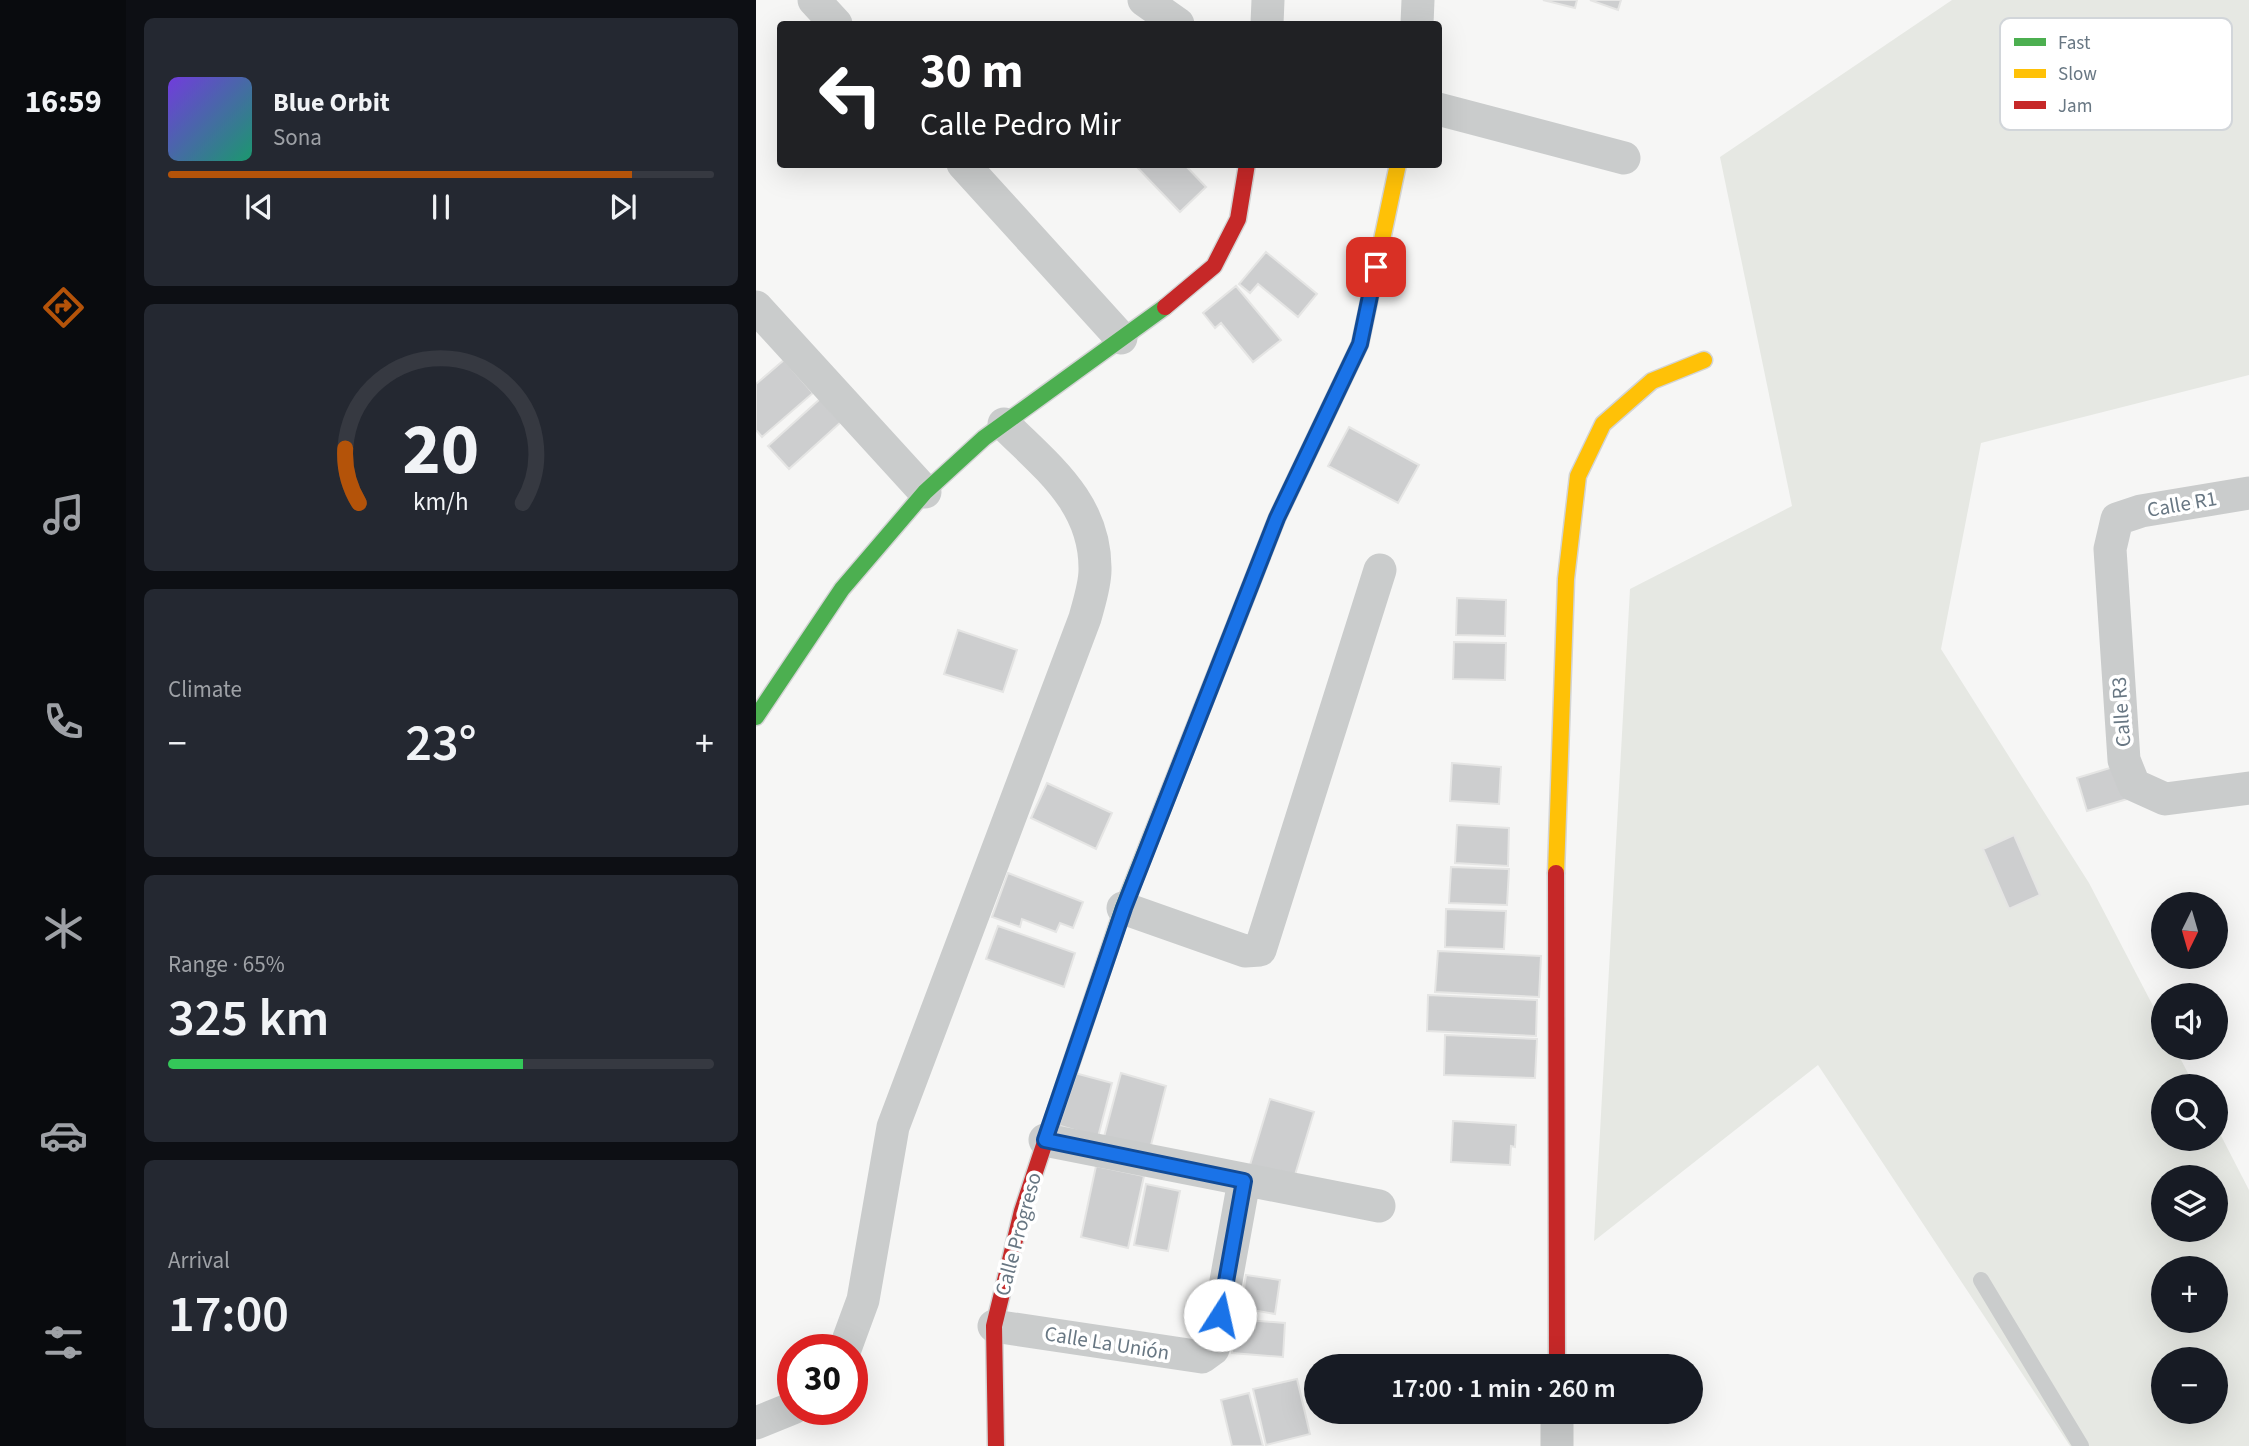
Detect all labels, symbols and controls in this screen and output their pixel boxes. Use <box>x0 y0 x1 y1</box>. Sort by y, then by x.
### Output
legend <box>2000 18 2232 130</box>
text: Fast <box>2058 30 2091 57</box>
text: 30 m <box>920 37 1024 107</box>
icon: left <box>805 49 896 140</box>
text: Slow <box>2058 61 2097 88</box>
text: 16:59 <box>24 79 102 125</box>
text: Blue Orbit <box>273 84 390 121</box>
text: Jam <box>2058 93 2092 120</box>
text: Calle Pedro Mir <box>920 102 1121 148</box>
text: Sona <box>273 121 322 154</box>
icon: previous <box>240 188 278 226</box>
icon: pause <box>422 188 460 226</box>
icon: next <box>604 188 642 226</box>
pin <box>1346 237 1406 297</box>
icon: arrive <box>1357 248 1395 286</box>
icon: directions <box>39 283 88 332</box>
text: 20 <box>403 399 479 503</box>
street label: Calle R1 <box>2145 483 2219 525</box>
text: km/h <box>413 484 469 520</box>
icon: music <box>39 490 88 539</box>
text: Climate <box>168 673 242 706</box>
street label: Calle R3 <box>2104 676 2138 748</box>
icon: phone <box>39 697 88 746</box>
text: 23° <box>405 707 477 781</box>
text: − <box>168 717 187 771</box>
text: + <box>695 717 714 771</box>
north arrow <box>2151 892 2228 970</box>
map controls <box>2151 892 2228 1424</box>
icon: climate <box>39 904 88 953</box>
text: Range · 65% <box>168 948 285 981</box>
text: 325 km <box>168 982 329 1056</box>
button: sound <box>2151 983 2228 1060</box>
button: search <box>2151 1074 2228 1151</box>
icon: car <box>39 1111 88 1160</box>
button: layers <box>2151 1165 2228 1242</box>
street label: Calle Progreso <box>987 1169 1049 1299</box>
text: Arrival <box>168 1244 230 1277</box>
button: + <box>2151 1256 2228 1333</box>
text: 17:00 <box>168 1278 289 1352</box>
position arrow <box>1183 1278 1257 1352</box>
icon: filters <box>39 1318 88 1367</box>
street label: Calle La Unión <box>1042 1318 1172 1368</box>
speed limit sign: 30 <box>777 1334 868 1425</box>
button: − <box>2151 1347 2228 1424</box>
text: 17:00 · 1 min · 260 m <box>1391 1370 1616 1407</box>

